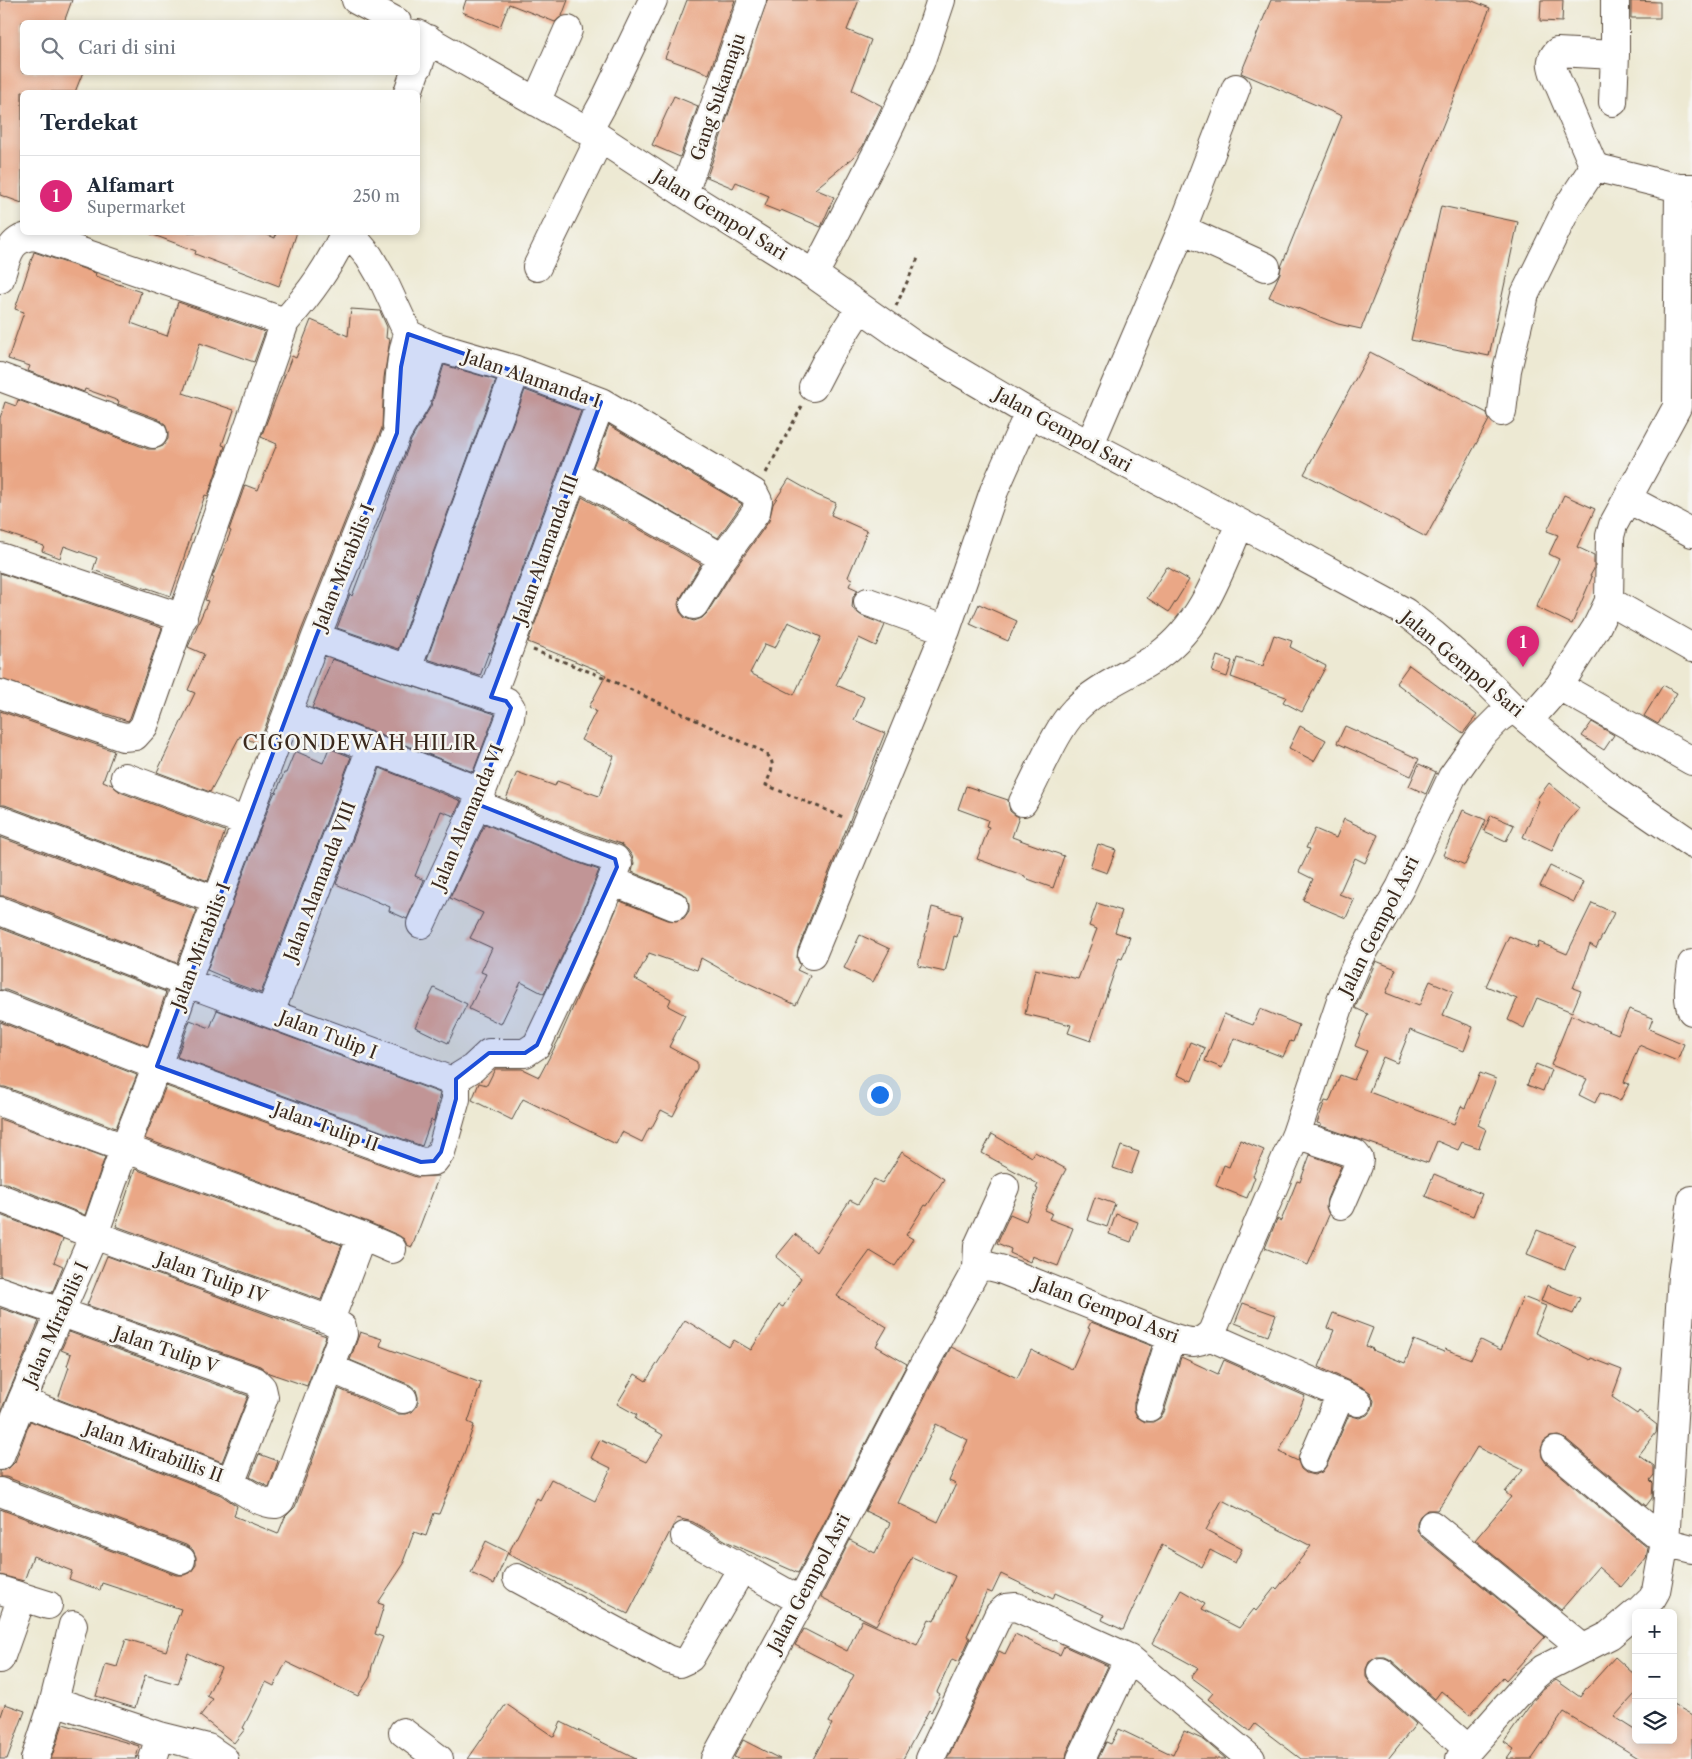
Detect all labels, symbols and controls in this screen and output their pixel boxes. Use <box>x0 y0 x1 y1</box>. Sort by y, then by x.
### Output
search box <box>20 20 420 75</box>
street label: Gang Sukamaju <box>686 30 750 164</box>
icon: search <box>38 34 66 62</box>
text: Cari di sini <box>78 36 176 59</box>
text: Terdekat <box>40 110 138 135</box>
street label: Jalan Gempol Sari <box>647 163 791 265</box>
text: Alfamart <box>87 174 174 197</box>
text: 1 <box>52 186 60 206</box>
text: 250 m <box>353 186 400 206</box>
text: Supermarket <box>87 197 185 217</box>
street label: Jalan Alamanda I <box>458 344 603 413</box>
street label: Jalan Gempol Sari <box>988 382 1136 477</box>
street label: Jalan Alamanda III <box>508 472 583 629</box>
street label: Jalan Mirabilis I <box>308 501 379 636</box>
street label: Jalan Gempol Sari <box>1394 604 1528 722</box>
pin: 1 <box>1507 626 1539 667</box>
district label: CIGONDEWAH HILIR <box>242 731 478 755</box>
street label: Jalan Alamanda VI <box>426 741 509 896</box>
street label: Jalan Alamanda VIII <box>278 798 361 967</box>
street label: Jalan Gempol Asri <box>1333 852 1424 1002</box>
street label: Jalan Mirabilis I <box>166 880 235 1015</box>
street label: Jalan Tulip I <box>273 1005 380 1064</box>
your location <box>867 1082 893 1108</box>
street label: Jalan Tulip II <box>268 1097 382 1156</box>
street label: Jalan Tulip IV <box>151 1247 271 1309</box>
street label: Jalan Mirabilis I <box>18 1258 93 1392</box>
street label: Jalan Gempol Asri <box>1028 1271 1182 1348</box>
street label: Jalan Tulip V <box>108 1321 222 1378</box>
street label: Jalan Mirabillis II <box>79 1416 226 1487</box>
street label: Jalan Gempol Asri <box>762 1510 855 1659</box>
map controls <box>1632 1609 1677 1744</box>
button: + <box>1632 1609 1677 1654</box>
button: − <box>1632 1654 1677 1699</box>
button: layers <box>1632 1699 1677 1744</box>

